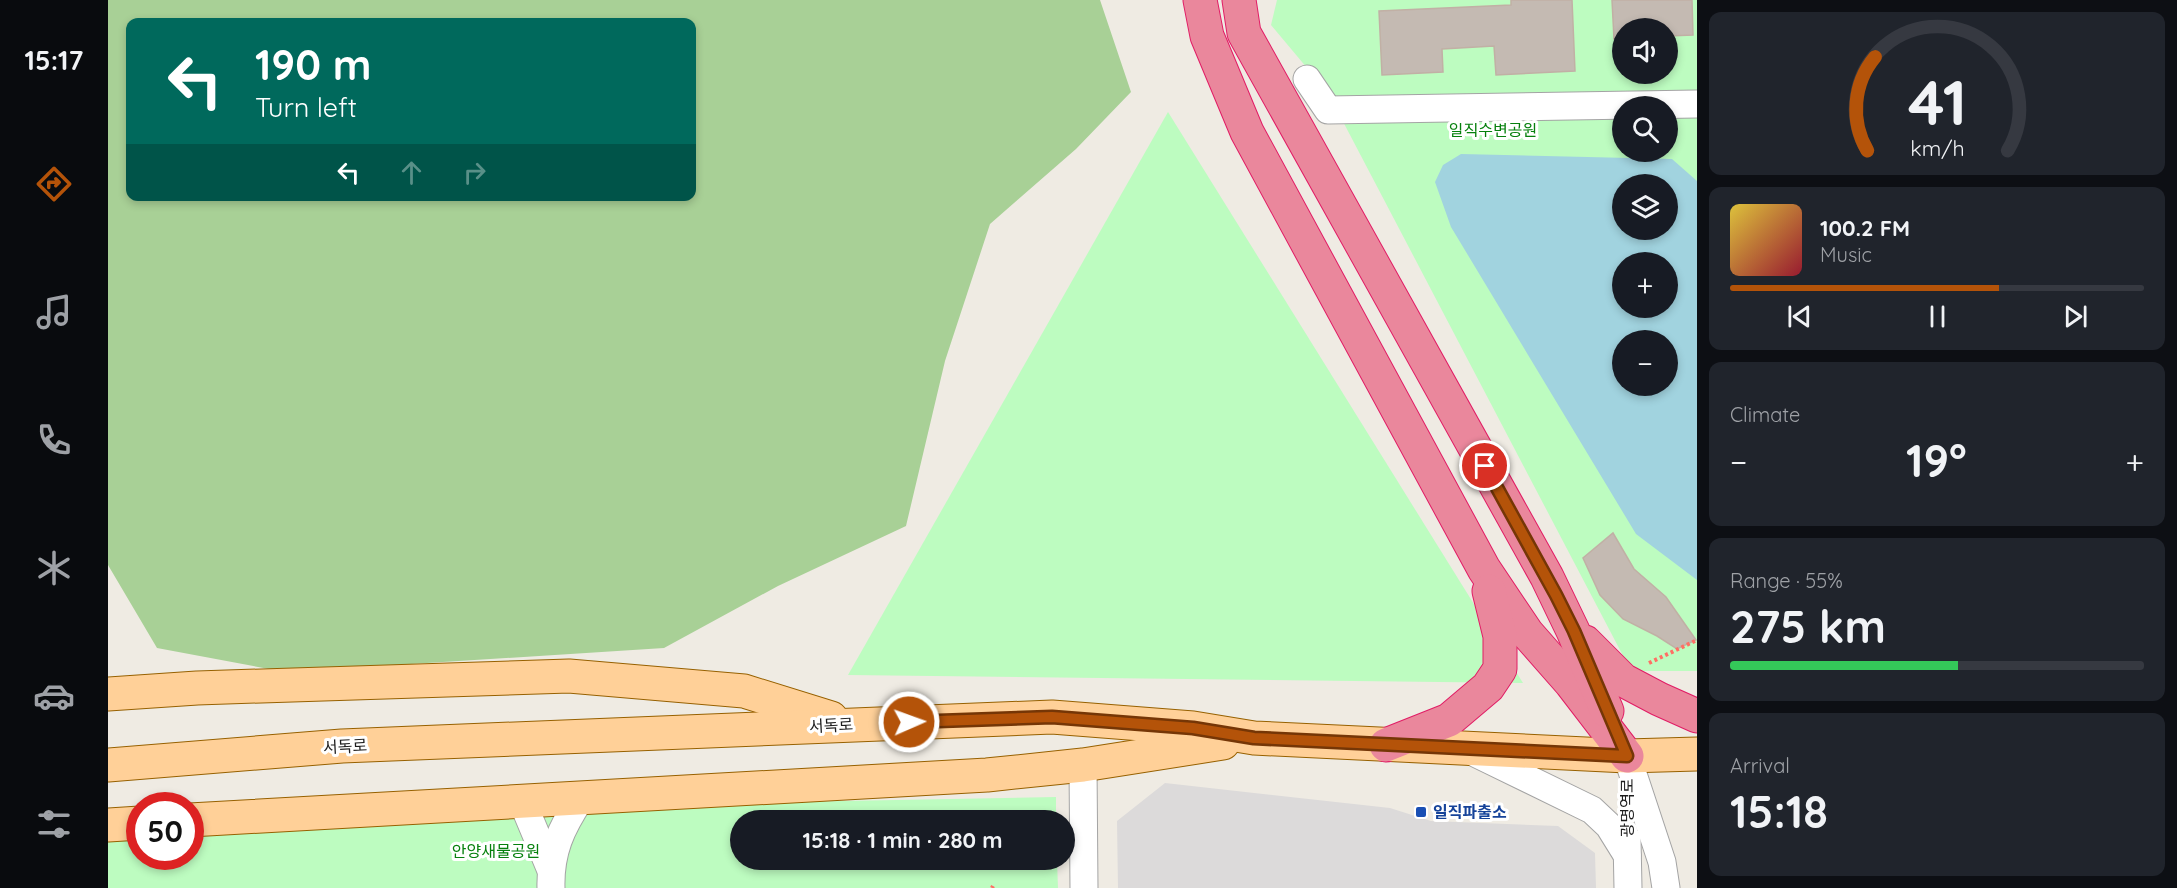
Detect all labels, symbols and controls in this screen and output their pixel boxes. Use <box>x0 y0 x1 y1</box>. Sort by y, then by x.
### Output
map controls <box>1612 18 1678 396</box>
button: sound <box>1612 18 1678 84</box>
text: 190 m <box>255 38 371 91</box>
icon: left <box>156 42 234 120</box>
text: 15:17 <box>25 43 83 77</box>
text: 41 <box>1907 63 1967 141</box>
text: Turn left <box>255 90 357 124</box>
button: search <box>1612 96 1678 162</box>
park label: 일직수변공원 <box>1449 120 1537 140</box>
text: km/h <box>1910 135 1964 161</box>
icon: left <box>332 156 365 189</box>
icon: ahead <box>395 156 428 189</box>
icon: right <box>458 156 491 189</box>
icon: directions <box>33 163 75 205</box>
button: layers <box>1612 174 1678 240</box>
text: 100.2 FM <box>1820 214 1910 242</box>
text: Music <box>1820 242 1872 267</box>
button: + <box>1612 252 1678 318</box>
icon: music <box>33 291 75 333</box>
icon: previous <box>1783 300 1816 333</box>
icon: pause <box>1921 300 1954 333</box>
icon: next <box>2059 300 2092 333</box>
button: − <box>1612 330 1678 396</box>
text: Climate <box>1730 402 1800 427</box>
icon: phone <box>33 419 75 461</box>
text: 19° <box>1906 432 1967 488</box>
pin <box>1459 440 1510 491</box>
text: − <box>1730 441 1747 482</box>
text: + <box>2125 441 2144 482</box>
icon: arrive <box>1468 449 1501 482</box>
icon: climate <box>33 547 75 589</box>
text: Range · 55% <box>1730 568 1843 593</box>
text: 275 km <box>1730 598 1886 654</box>
icon: car <box>33 675 75 717</box>
position arrow <box>877 690 941 754</box>
street label: 서독로 <box>808 714 854 736</box>
street label: 서독로 <box>322 735 368 757</box>
text: Arrival <box>1730 753 1790 778</box>
street label: 광명역로 <box>1617 778 1637 837</box>
text: 15:18 <box>1730 783 1828 839</box>
speed limit sign: 50 <box>126 792 204 870</box>
place label: 일직파출소 <box>1433 802 1507 822</box>
icon: filters <box>33 803 75 845</box>
marker: 일직파출소 <box>1414 805 1428 819</box>
text: 15:18 · 1 min · 280 m <box>802 826 1003 854</box>
park label: 안양새물공원 <box>452 841 540 861</box>

